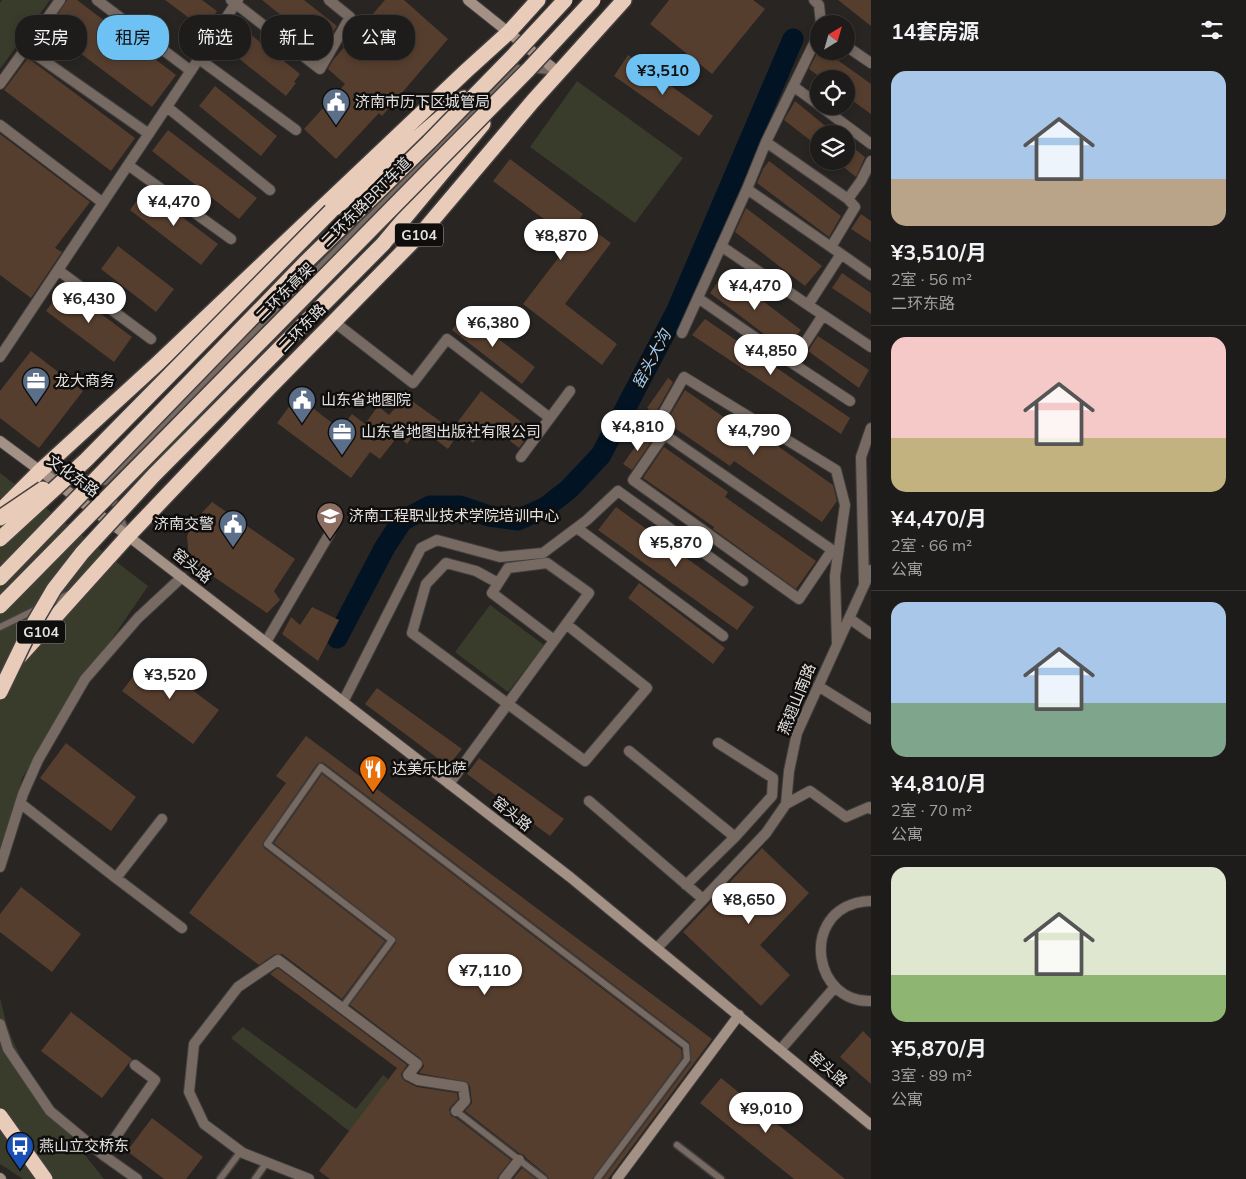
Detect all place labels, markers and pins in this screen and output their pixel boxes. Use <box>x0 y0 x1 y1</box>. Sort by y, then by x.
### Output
pin: ¥3,510 <box>622 54 704 96</box>
public building icon: 济南市历下区城管局 <box>321 87 351 126</box>
place label: 济南市历下区城管局 <box>355 92 490 111</box>
pin: ¥4,470 <box>133 184 215 227</box>
pin: ¥8,870 <box>520 218 602 261</box>
pin: ¥4,470 <box>714 268 796 311</box>
pin: ¥6,430 <box>48 282 130 324</box>
pin: ¥6,380 <box>452 306 534 348</box>
pin: ¥4,850 <box>730 334 812 376</box>
office icon: 龙大商务 <box>21 366 51 405</box>
place label: 龙大商务 <box>55 371 115 390</box>
public building icon: 山东省地图院 <box>287 385 317 424</box>
place label: 山东省地图院 <box>321 390 411 409</box>
pin: ¥4,810 <box>597 410 679 452</box>
pin: ¥4,790 <box>713 414 795 456</box>
office icon: 山东省地图出版社有限公司 <box>327 417 357 456</box>
place label: 山东省地图出版社有限公司 <box>361 422 541 441</box>
school or university icon: 济南工程职业技术学院培训中心 <box>315 501 345 540</box>
place label: 济南工程职业技术学院培训中心 <box>349 506 559 525</box>
public building icon: 济南交警 <box>218 509 248 548</box>
place label: 济南交警 <box>154 514 214 533</box>
pin: ¥5,870 <box>635 526 717 568</box>
pin: ¥3,520 <box>129 658 211 700</box>
restaurant icon: 达美乐比萨 <box>358 754 388 793</box>
place label: 达美乐比萨 <box>392 759 467 778</box>
pin: ¥8,650 <box>708 882 790 925</box>
pin: ¥7,110 <box>444 954 526 996</box>
pin: ¥9,010 <box>725 1092 807 1134</box>
bus stop icon: 燕山立交桥东 <box>5 1131 35 1170</box>
place label: 燕山立交桥东 <box>39 1136 129 1155</box>

